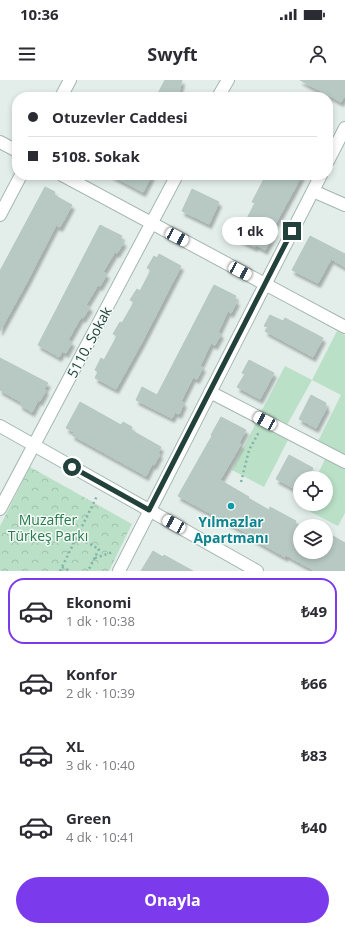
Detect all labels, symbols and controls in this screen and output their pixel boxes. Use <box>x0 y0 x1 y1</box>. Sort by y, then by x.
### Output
text: 10:36 <box>20 4 59 24</box>
text: Swyft <box>147 42 198 66</box>
icon: menu <box>16 43 38 65</box>
icon: person <box>307 43 329 65</box>
text: Otuzevler Caddesi <box>52 107 188 127</box>
text: 5108. Sokak <box>52 146 140 166</box>
callout: 1 dk <box>222 217 278 245</box>
text: 1 dk <box>236 222 264 240</box>
route end <box>283 222 301 240</box>
car <box>164 226 190 248</box>
car <box>227 260 253 282</box>
street label: 5110. Sokak <box>62 303 116 381</box>
car <box>252 410 278 432</box>
route start <box>63 458 81 476</box>
map controls <box>293 471 333 559</box>
button: locate <box>293 471 333 511</box>
marker: Yılmazlar Apartmanı <box>226 501 236 511</box>
park label: Muzaffer Türkeş Parkı <box>8 510 88 545</box>
place label: Yılmazlar Apartmanı <box>193 512 269 547</box>
car <box>161 513 187 535</box>
button: layers <box>293 519 333 559</box>
text: Ekonomi <box>66 592 131 612</box>
icon: car <box>18 593 54 629</box>
text: ₺49 <box>301 601 327 621</box>
text: 1 dk · 10:38 <box>66 612 135 630</box>
text: Konfor <box>66 664 117 684</box>
icon: car <box>18 665 54 701</box>
text: ₺66 <box>301 673 327 693</box>
text: 2 dk · 10:39 <box>66 684 135 702</box>
text: XL <box>66 736 84 756</box>
icon: car <box>18 737 54 773</box>
text: ₺83 <box>301 745 327 765</box>
text: 3 dk · 10:40 <box>66 756 135 774</box>
text: Green <box>66 808 111 828</box>
icon: car <box>18 809 54 845</box>
text: ₺40 <box>301 817 327 837</box>
text: 4 dk · 10:41 <box>66 828 135 846</box>
button: Onayla <box>16 877 329 923</box>

